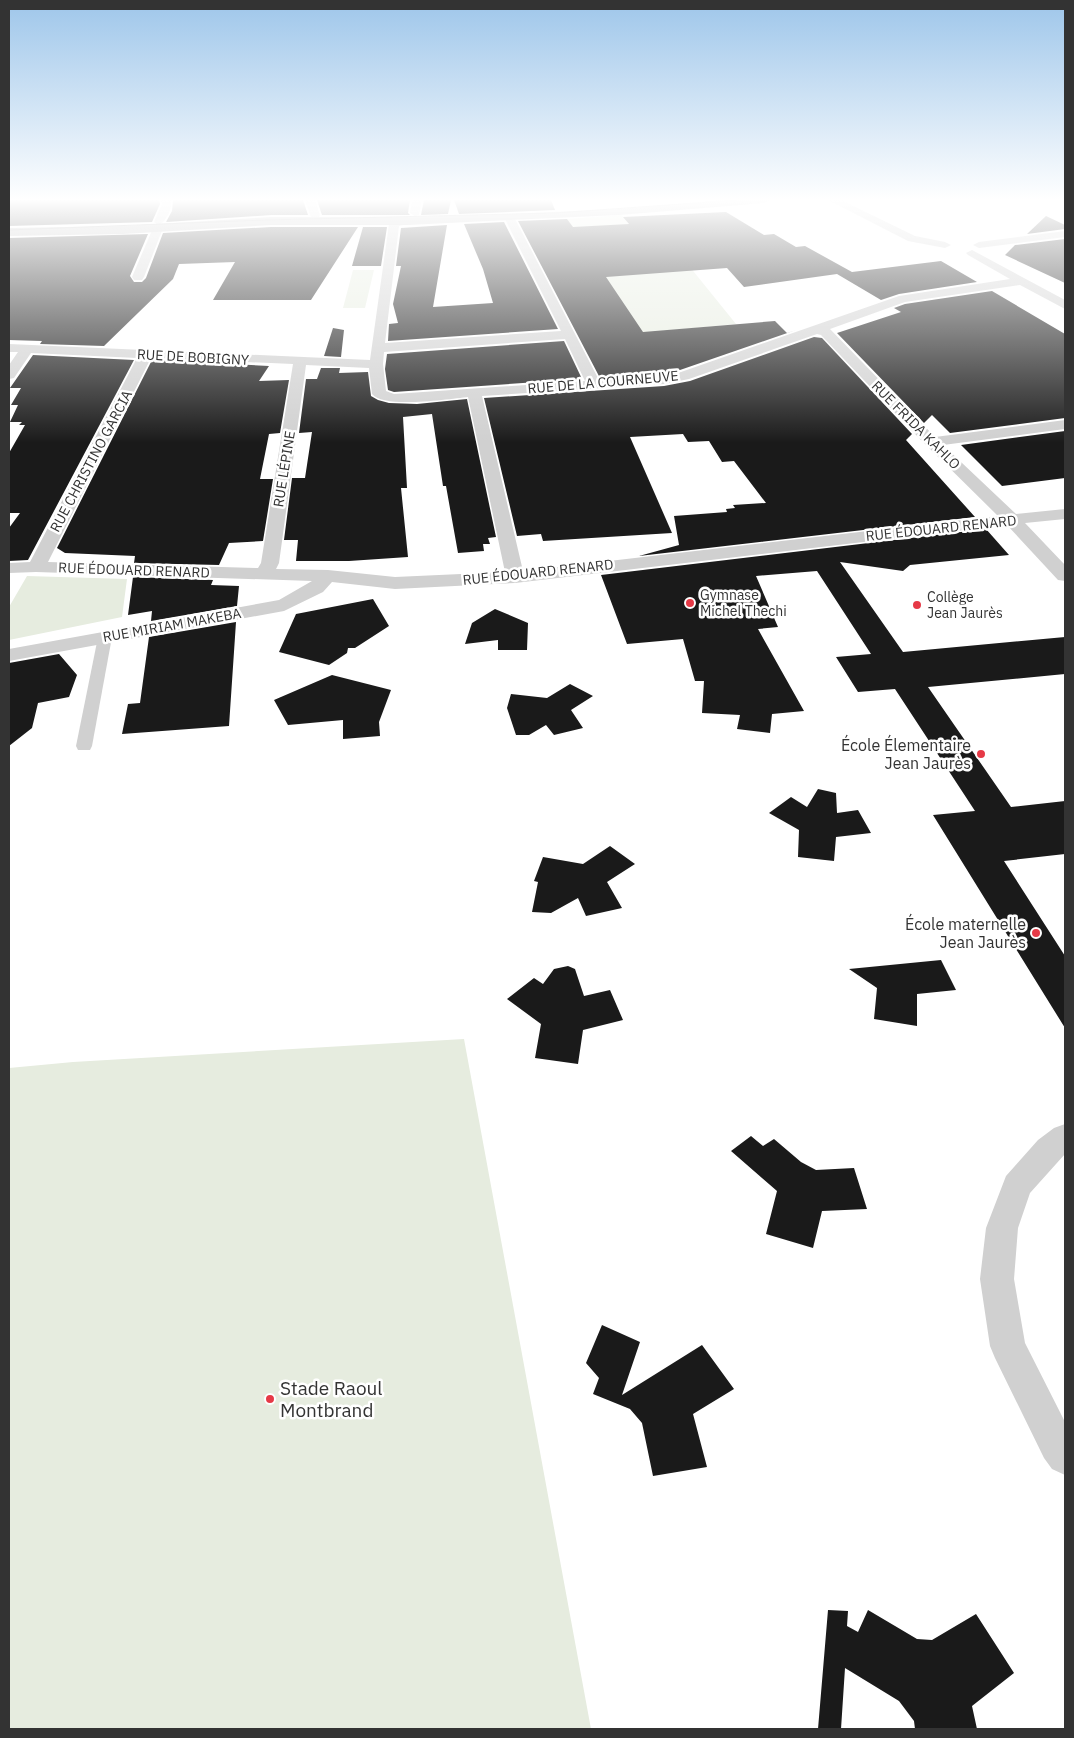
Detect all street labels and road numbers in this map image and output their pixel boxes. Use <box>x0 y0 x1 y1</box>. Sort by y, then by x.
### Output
street label: RUE DE BOBIGNY <box>136 345 250 369</box>
street label: RUE DE LA COURNEUVE <box>527 366 679 398</box>
street label: RUE FRIDA KAHLO <box>868 377 964 473</box>
street label: RUE CHRISTINO GARCIA <box>46 387 136 535</box>
street label: RUE LÉPINE <box>268 429 299 508</box>
street label: RUE ÉDOUARD RENARD <box>865 510 1017 545</box>
street label: RUE ÉDOUARD RENARD <box>462 554 614 589</box>
street label: RUE ÉDOUARD RENARD <box>58 557 210 582</box>
street label: RUE MIRIAM MAKEBA <box>101 604 243 646</box>

